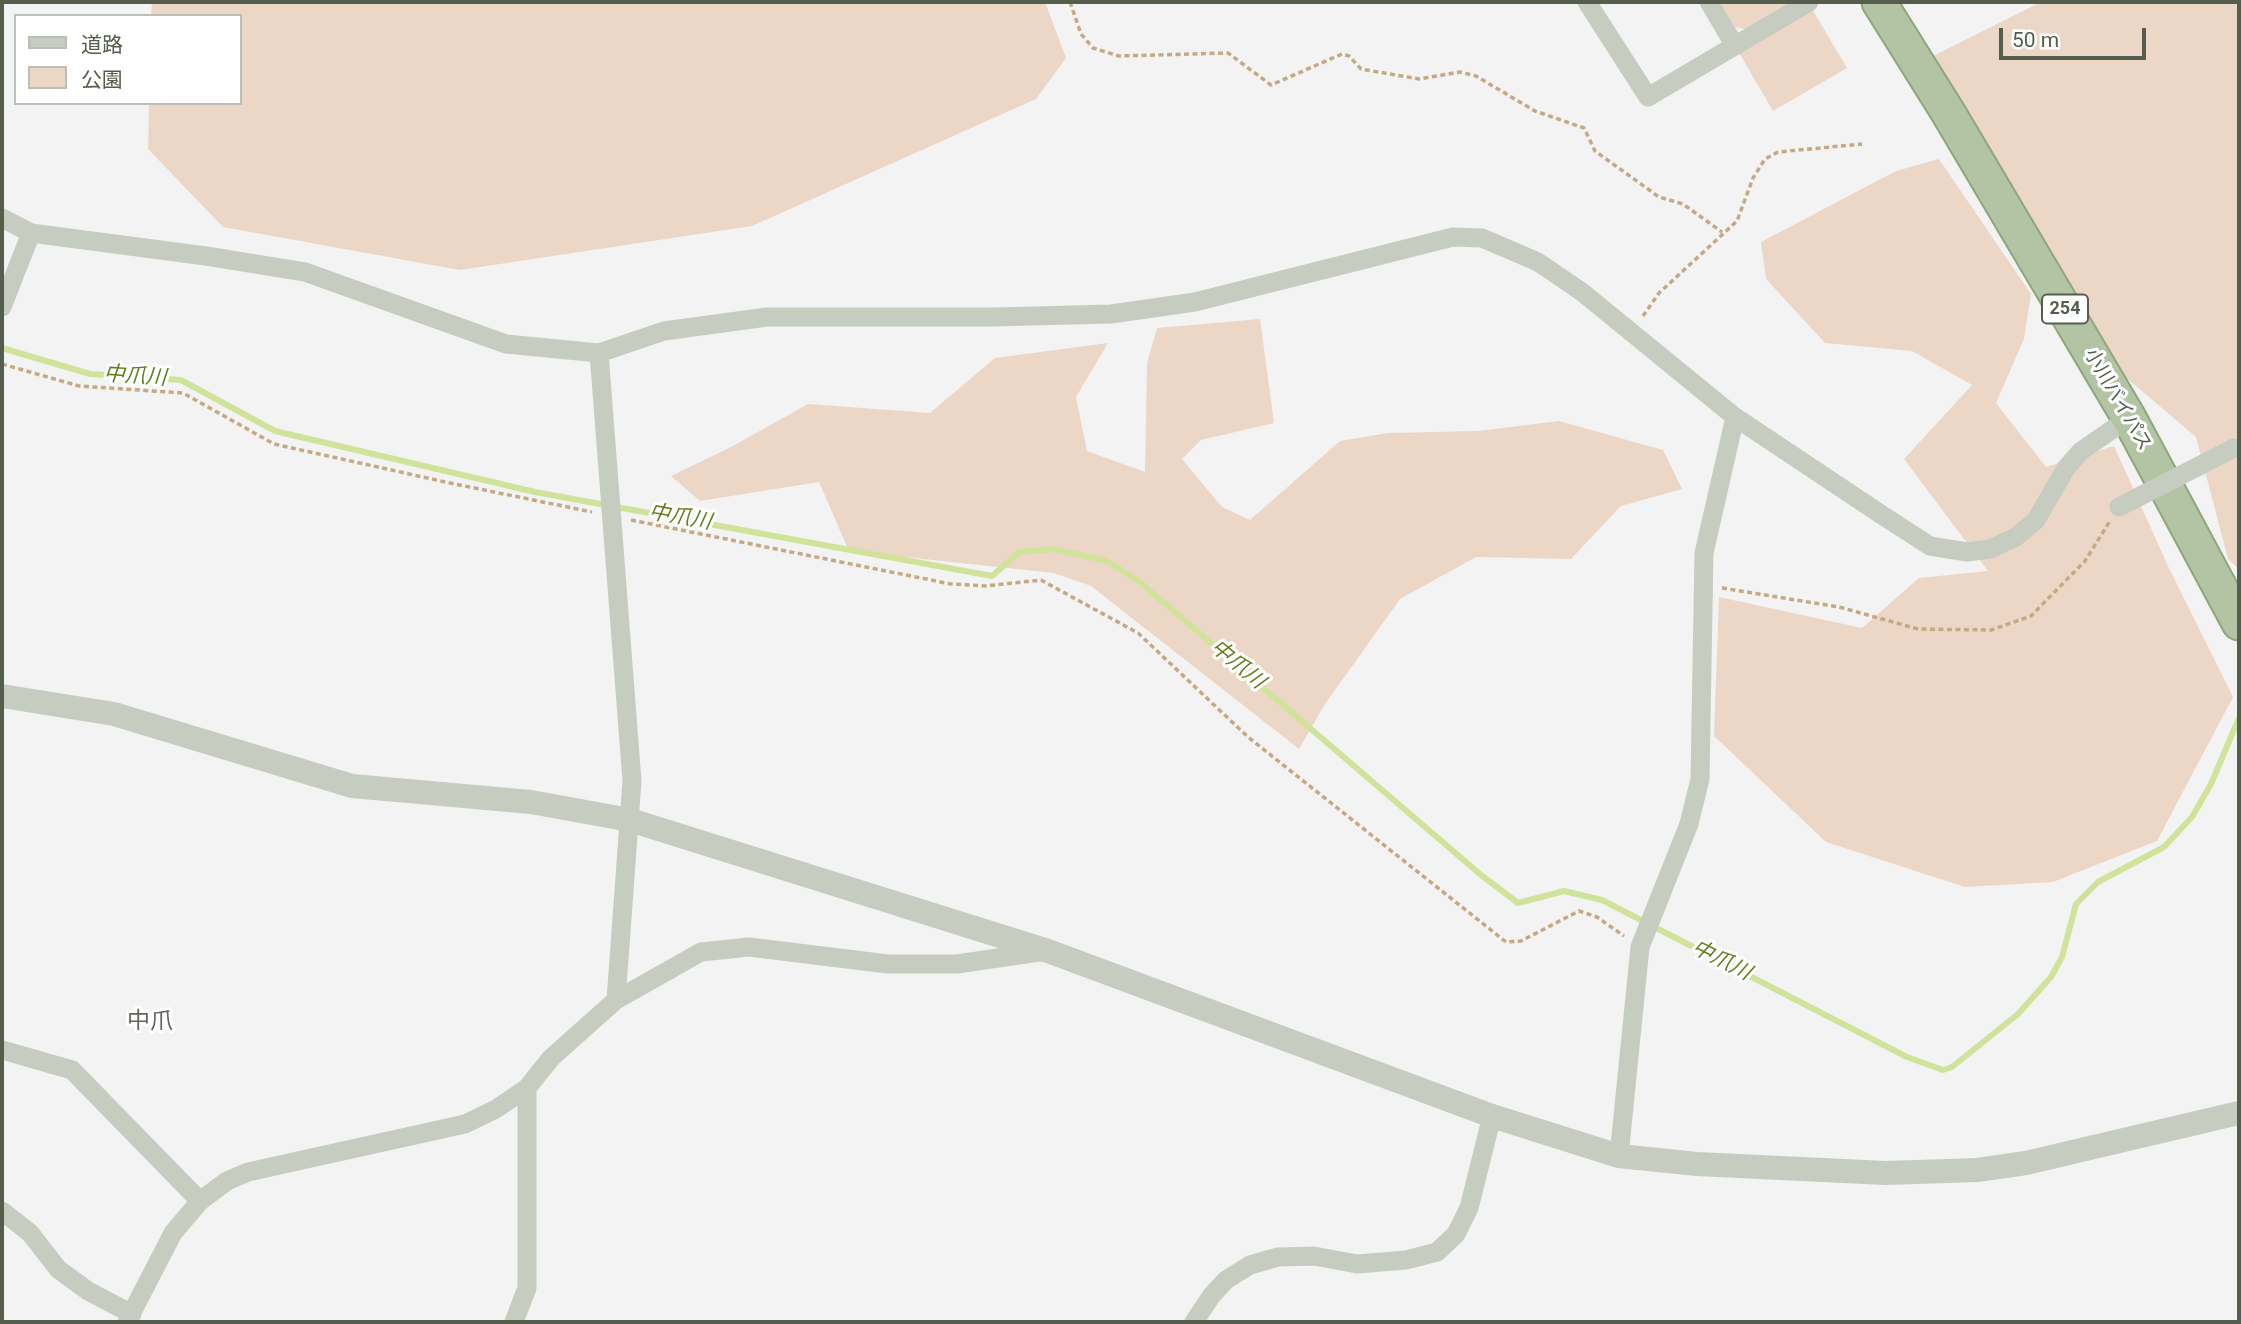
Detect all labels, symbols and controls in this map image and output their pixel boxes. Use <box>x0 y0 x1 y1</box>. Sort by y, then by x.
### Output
legend <box>14 14 242 105</box>
scale bar <box>2003 14 2150 58</box>
text: 50 m <box>2012 28 2059 52</box>
text: 道路 <box>81 33 123 57</box>
text: 公園 <box>81 68 123 92</box>
road number: 254 <box>2042 295 2088 324</box>
street label: 小川バイパス <box>2079 345 2155 455</box>
water label: 中爪川 <box>103 362 167 392</box>
water label: 中爪川 <box>647 500 713 536</box>
water label: 中爪川 <box>1205 635 1269 695</box>
water label: 中爪川 <box>1687 935 1755 987</box>
district label: 中爪 <box>127 1008 173 1036</box>

